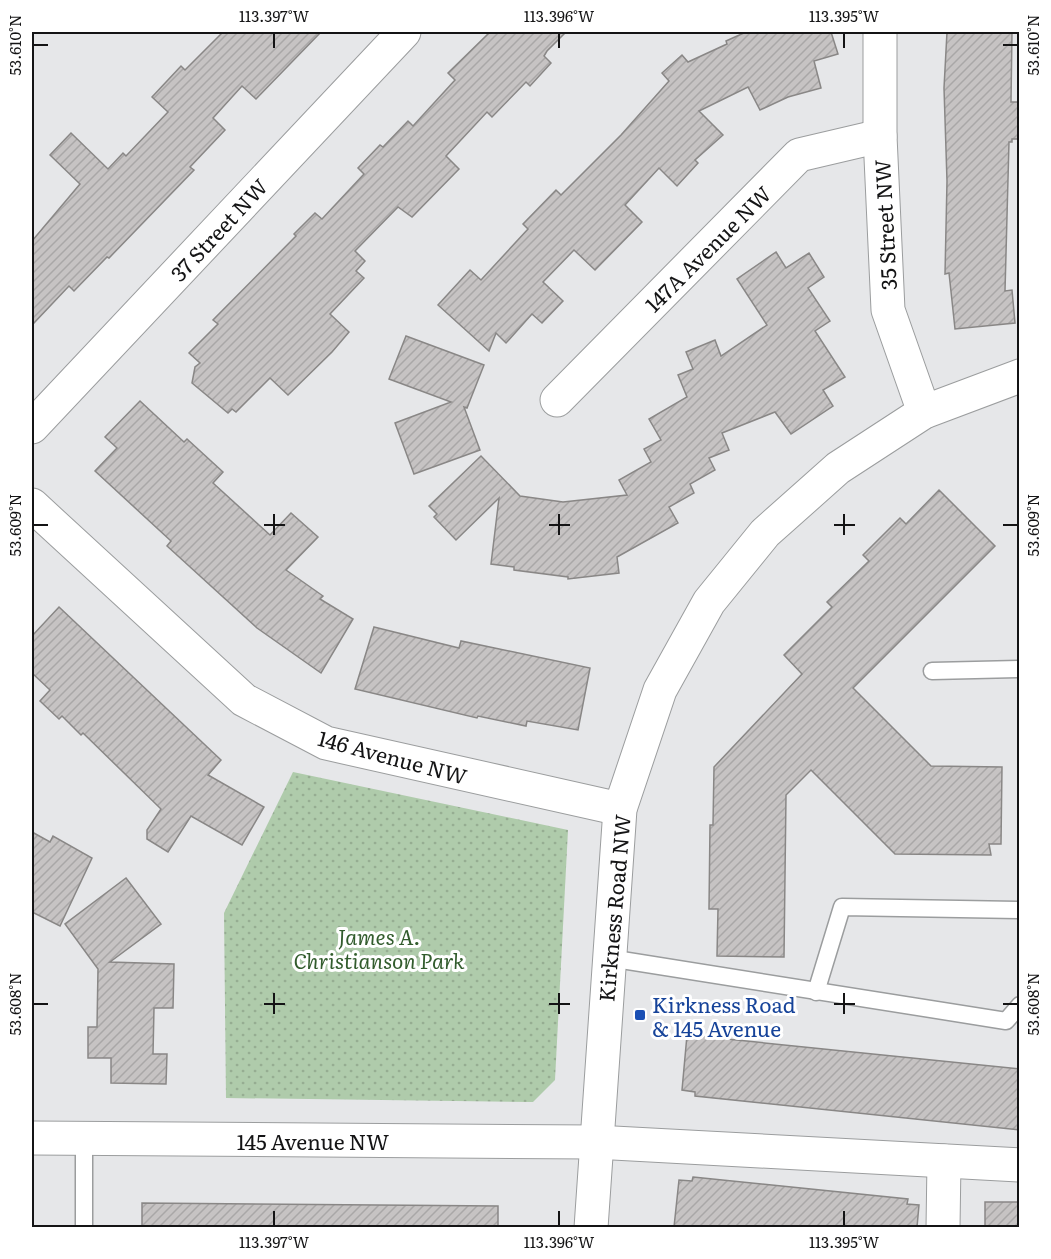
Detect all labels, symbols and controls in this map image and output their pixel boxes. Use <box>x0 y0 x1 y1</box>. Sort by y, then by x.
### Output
text: 113.397°W <box>239 4 310 27</box>
text: 113.396°W <box>524 4 595 27</box>
text: 113.395°W <box>809 4 880 27</box>
text: 53.610°N <box>3 14 26 76</box>
text: 53.610°N <box>1021 14 1044 76</box>
street label: 35 Street NW <box>865 159 903 291</box>
street label: 37 Street NW <box>162 171 274 287</box>
street label: 147A Avenue NW <box>637 178 777 318</box>
text: 53.609°N <box>3 494 26 556</box>
text: 53.609°N <box>1021 494 1044 556</box>
street label: 146 Avenue NW <box>315 721 471 791</box>
street label: Kirkness Road NW <box>589 813 637 1003</box>
park label: James A. Christianson Park <box>294 920 465 975</box>
text: 53.608°N <box>3 972 26 1036</box>
text: 53.608°N <box>1021 972 1044 1036</box>
place label: Kirkness Road & 145 Avenue <box>652 988 796 1043</box>
marker: Kirkness Road & 145 Avenue <box>633 1008 647 1022</box>
street label: 145 Avenue NW <box>237 1125 389 1156</box>
text: 113.397°W <box>239 1230 310 1253</box>
text: 113.396°W <box>524 1230 595 1253</box>
text: 113.395°W <box>809 1230 880 1253</box>

